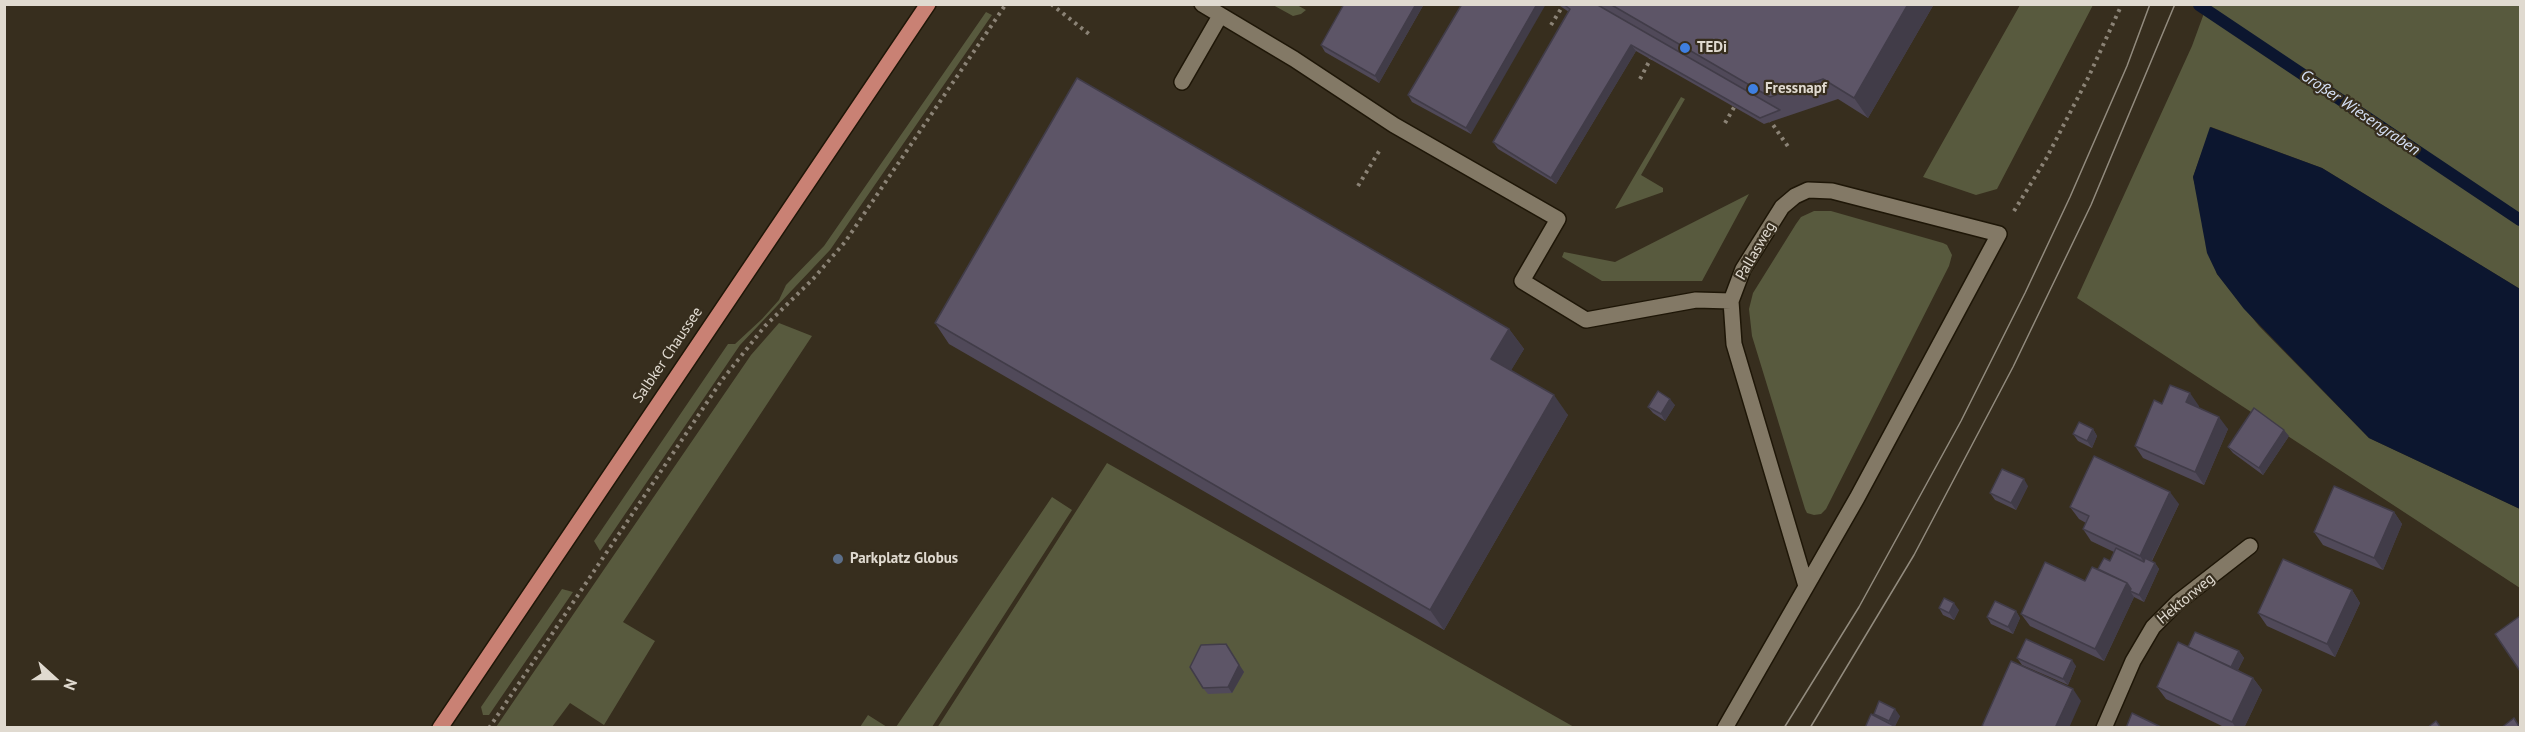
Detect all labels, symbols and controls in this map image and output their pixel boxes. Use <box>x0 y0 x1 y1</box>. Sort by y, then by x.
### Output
place label: TEDi <box>1697 39 1727 57</box>
marker: TEDi <box>1678 41 1692 55</box>
water label: Großer Wiesengraben <box>2297 66 2423 160</box>
place label: Fressnapf <box>1765 80 1827 98</box>
marker: Fressnapf <box>1746 82 1760 96</box>
street label: Pallasweg <box>1732 219 1780 283</box>
street label: Salbker Chaussee <box>629 304 707 406</box>
place label: Parkplatz Globus <box>850 550 958 568</box>
marker: Parkplatz Globus <box>831 552 845 566</box>
street label: Hektorweg <box>2154 570 2218 628</box>
north arrow <box>24 648 84 708</box>
text: N <box>60 676 82 693</box>

